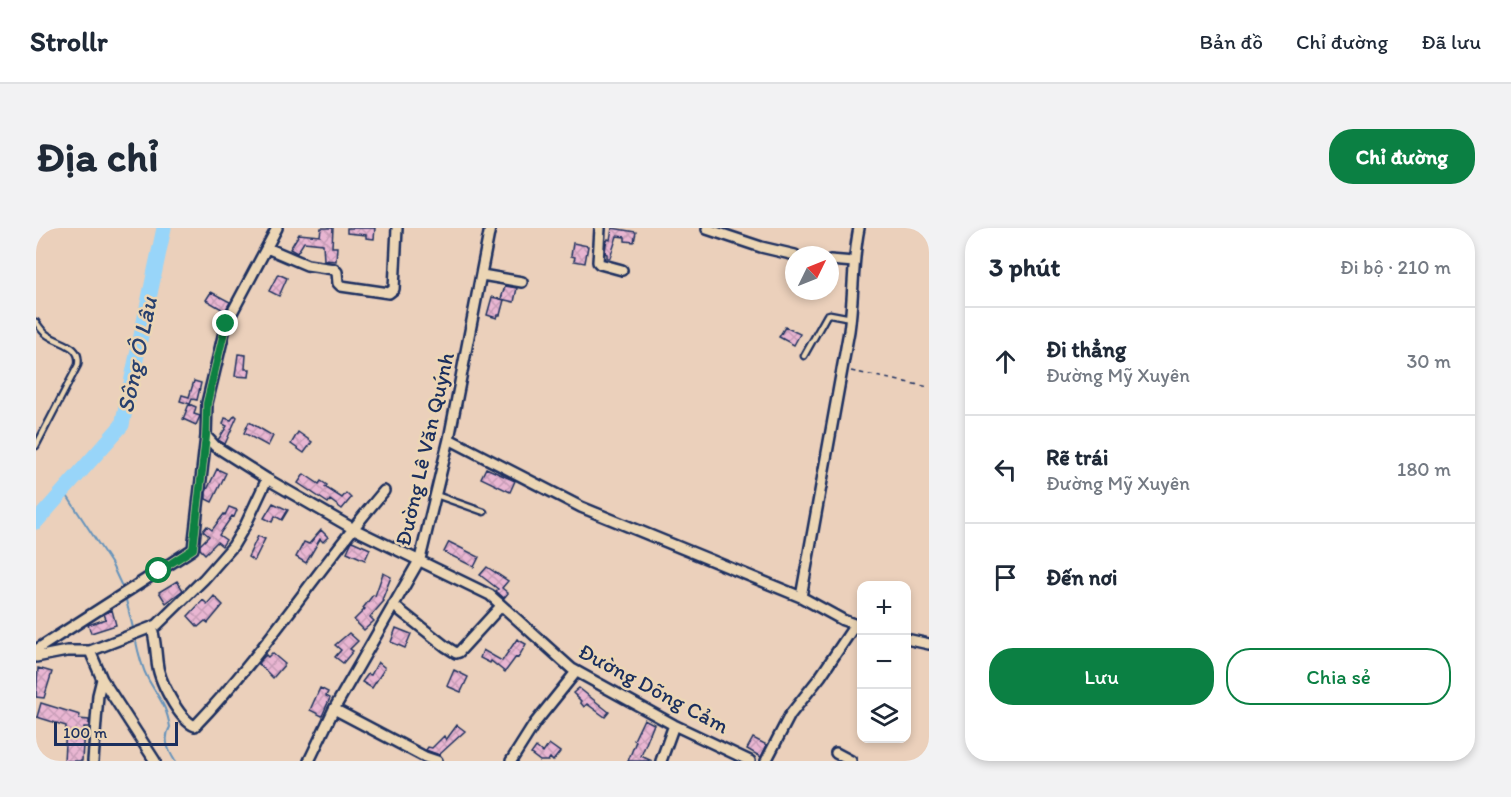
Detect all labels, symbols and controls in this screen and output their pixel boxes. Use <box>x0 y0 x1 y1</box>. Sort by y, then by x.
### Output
text: Strollr <box>30 24 108 58</box>
text: Bản đồ <box>1199 29 1263 54</box>
text: Chỉ đường <box>1296 29 1388 54</box>
text: Đã lưu <box>1421 29 1481 54</box>
button: Chỉ đường <box>1329 129 1475 184</box>
text: Địa chỉ <box>36 131 159 182</box>
north arrow <box>785 246 839 300</box>
text: 3 phút <box>989 251 1060 283</box>
text: Đi bộ · 210 m <box>1340 255 1451 279</box>
water label: Sông Ô Lâu <box>110 294 163 415</box>
route end <box>212 310 238 336</box>
text: Đi thẳng <box>1046 336 1126 363</box>
icon: ahead <box>989 345 1022 378</box>
street label: Đường Lê Văn Quýnh <box>389 349 460 549</box>
text: 30 m <box>1406 349 1451 373</box>
text: Đường Mỹ Xuyên <box>1046 363 1190 387</box>
text: Rẽ trái <box>1046 444 1108 471</box>
icon: left <box>989 453 1022 486</box>
text: 180 m <box>1397 457 1451 481</box>
text: Đường Mỹ Xuyên <box>1046 471 1190 495</box>
route start <box>145 557 171 583</box>
icon: arrive <box>989 561 1022 594</box>
text: Đến nơi <box>1046 564 1118 591</box>
map controls <box>857 581 911 743</box>
button: + <box>857 581 911 635</box>
button: − <box>857 635 911 689</box>
street label: Đường Dõng Cảm <box>574 637 734 740</box>
button: Lưu <box>989 648 1214 705</box>
button: Chia sẻ <box>1226 648 1451 705</box>
button: layers <box>857 689 911 743</box>
scale bar <box>54 719 178 746</box>
text: 100 m <box>63 723 107 742</box>

